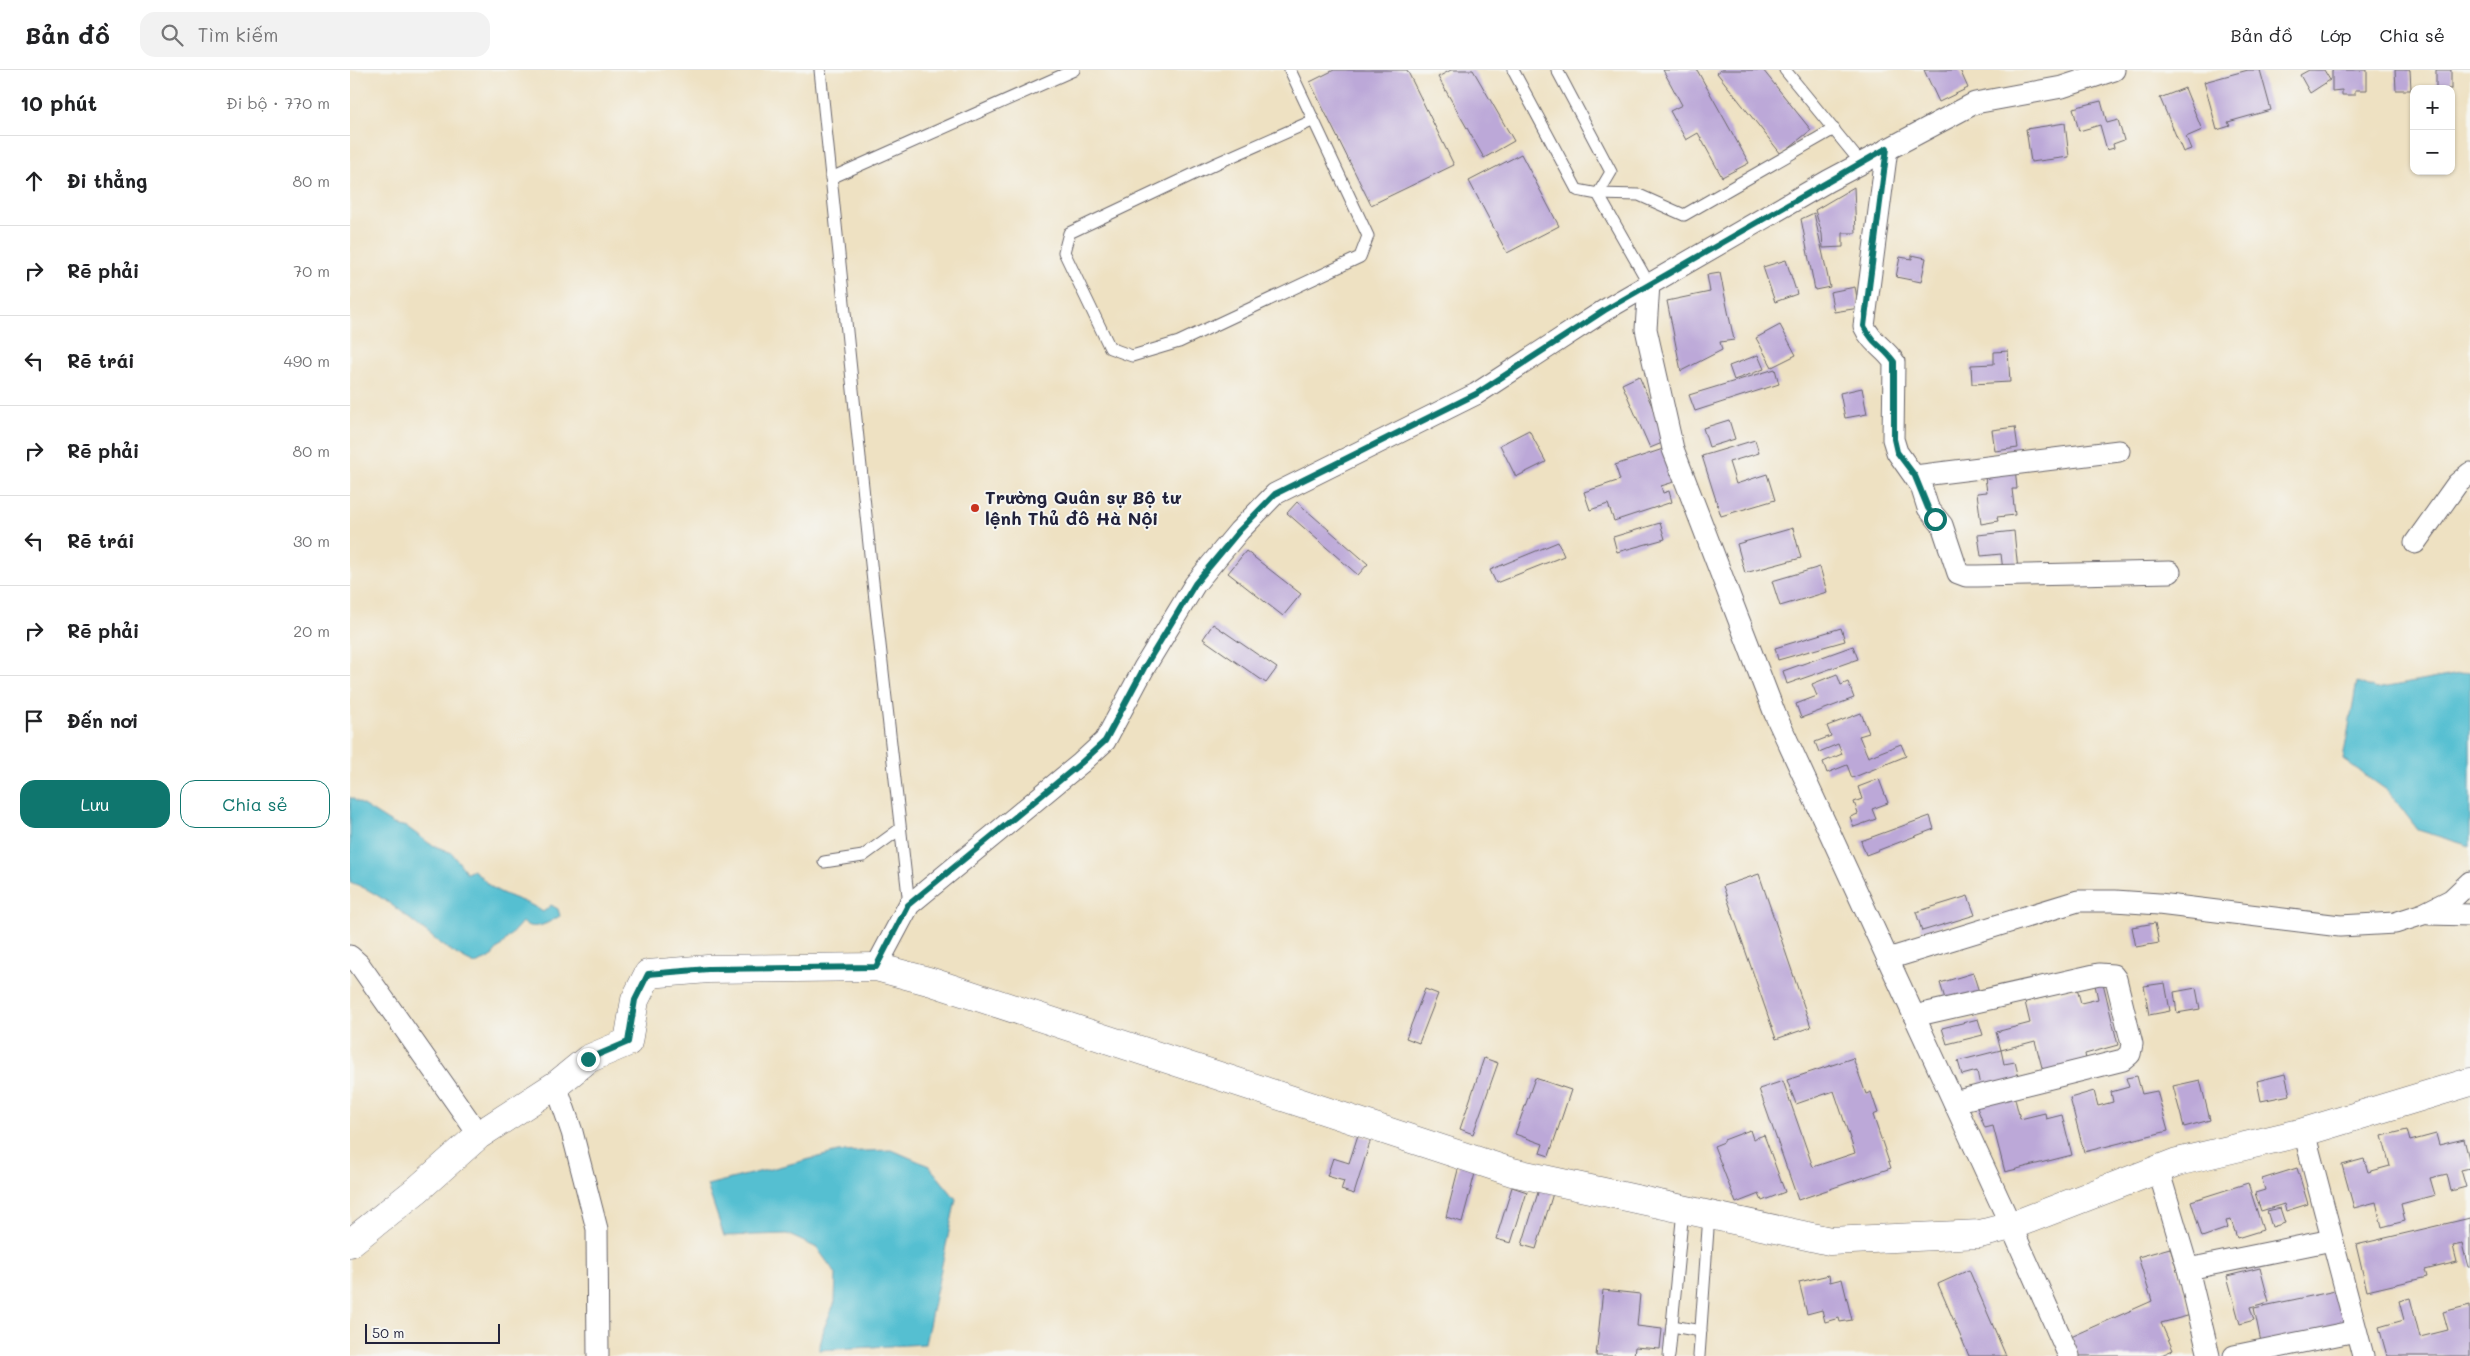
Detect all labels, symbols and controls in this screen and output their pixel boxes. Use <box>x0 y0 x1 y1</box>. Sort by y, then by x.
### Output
search box <box>140 12 490 57</box>
text: Bản đồ <box>25 19 110 50</box>
icon: search <box>158 21 186 49</box>
text: Tìm kiếm <box>198 22 278 47</box>
text: Bản đồ <box>2231 23 2292 47</box>
text: Lớp <box>2320 23 2352 47</box>
text: Chia sẻ <box>2380 23 2445 47</box>
map controls <box>2410 85 2455 175</box>
button: + <box>2410 85 2455 130</box>
text: 10 phút <box>20 89 97 116</box>
text: Đi bộ · 770 m <box>226 92 330 113</box>
button: − <box>2410 130 2455 175</box>
icon: ahead <box>20 167 48 195</box>
text: Đi thẳng <box>67 168 147 193</box>
text: 80 m <box>293 170 330 191</box>
icon: right <box>20 257 48 285</box>
text: Rẽ phải <box>67 258 139 283</box>
text: 70 m <box>293 260 330 281</box>
icon: left <box>20 347 48 375</box>
text: Rẽ trái <box>67 348 135 373</box>
text: 490 m <box>283 350 330 371</box>
icon: right <box>20 437 48 465</box>
text: Rẽ phải <box>67 438 139 463</box>
text: 80 m <box>293 440 330 461</box>
place label: Trường Quân sự Bộ tư lệnh Thủ đô Hà Nội <box>985 485 1182 530</box>
marker: Trường Quân sự Bộ tư lệnh Thủ đô Hà Nội <box>969 502 981 514</box>
route start <box>1924 508 1947 531</box>
icon: left <box>20 527 48 555</box>
text: Rẽ trái <box>67 528 135 553</box>
text: 30 m <box>293 530 330 551</box>
icon: right <box>20 617 48 645</box>
text: Rẽ phải <box>67 618 139 643</box>
text: 20 m <box>293 620 330 641</box>
icon: arrive <box>20 707 48 735</box>
text: Đến nơi <box>67 708 139 733</box>
button: Lưu <box>20 780 170 828</box>
button: Chia sẻ <box>180 780 330 828</box>
route end <box>577 1048 600 1071</box>
scale bar <box>365 1321 500 1344</box>
text: 50 m <box>372 1323 404 1342</box>

